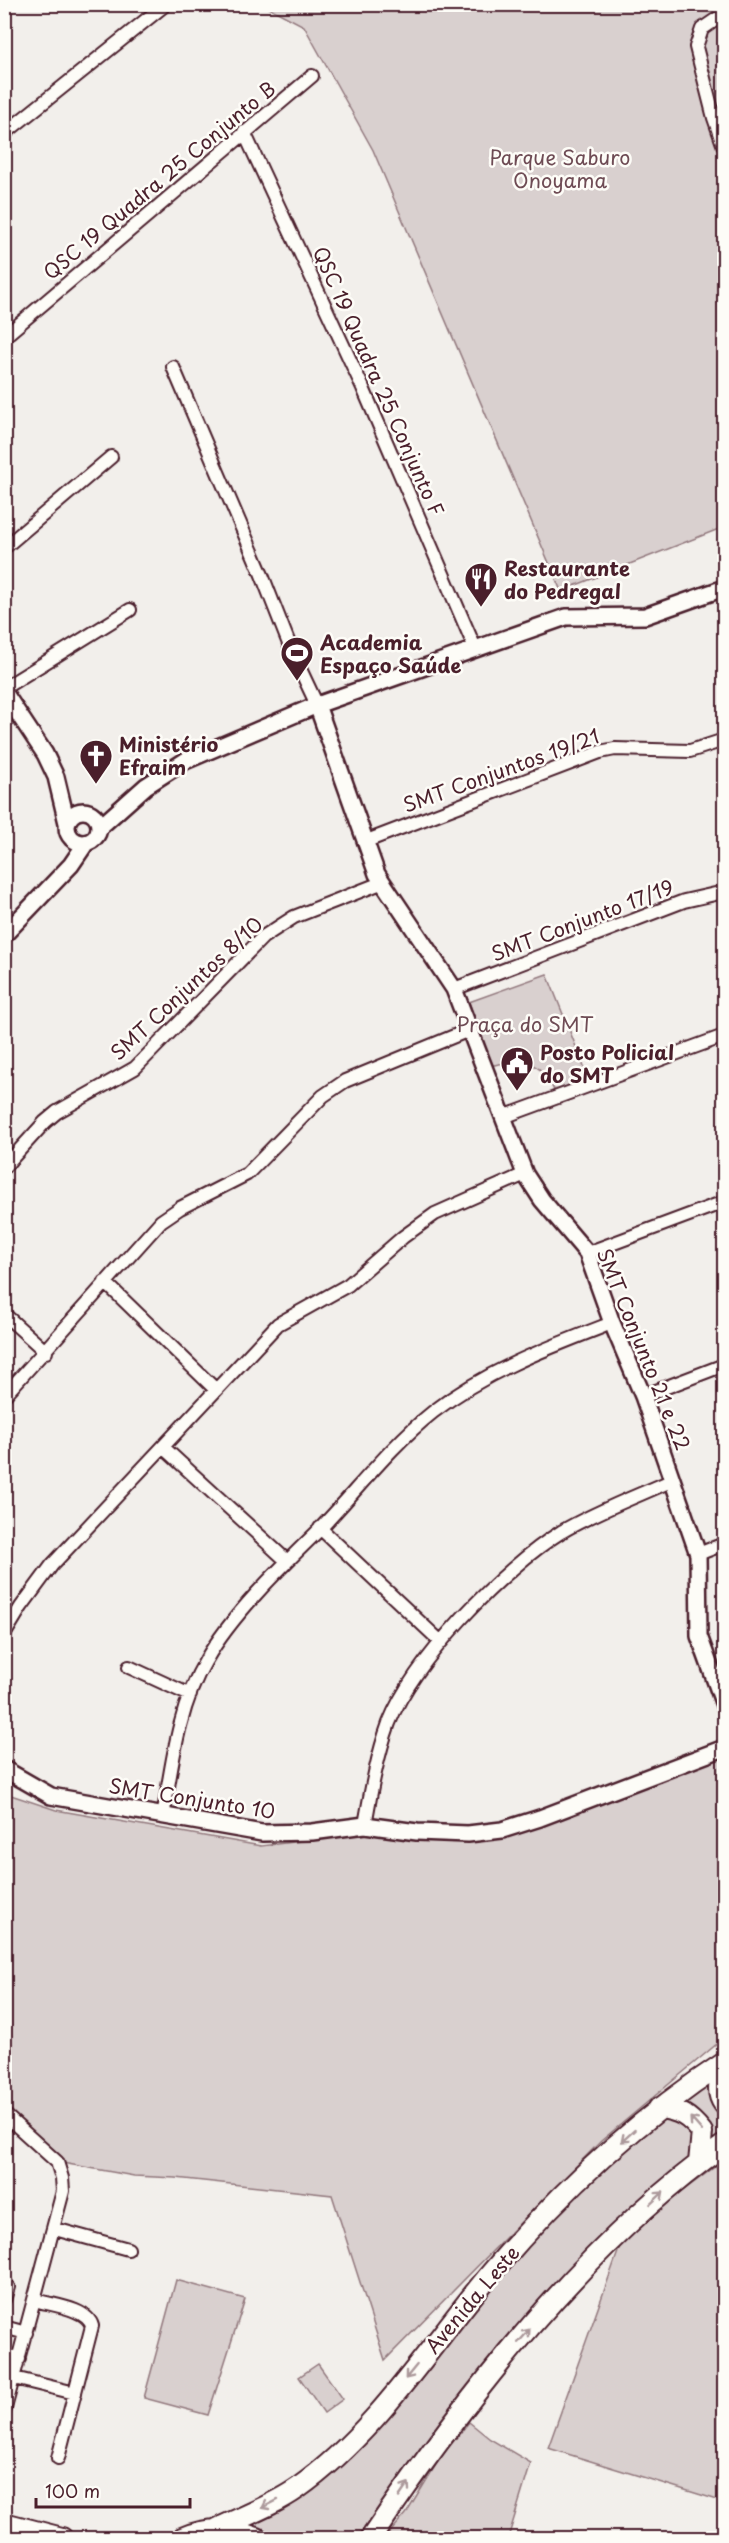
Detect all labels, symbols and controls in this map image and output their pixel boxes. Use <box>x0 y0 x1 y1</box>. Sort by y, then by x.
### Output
street label: QSC 19 Quadra 25 Conjunto B <box>36 74 282 286</box>
park label: Parque Saburo Onoyama <box>490 142 630 195</box>
street label: QSC 19 Quadra 25 Conjunto F <box>306 241 452 521</box>
place label: Restaurante do Pedregal <box>504 553 630 606</box>
restaurant icon: Restaurante do Pedregal <box>463 561 499 608</box>
place label: Academia Espaço Saúde <box>319 627 462 680</box>
sports icon: Academia Espaço Saúde <box>279 635 315 682</box>
street label: SMT Conjuntos 19/21 <box>398 720 604 820</box>
place label: Ministério Efraim <box>119 729 218 782</box>
church icon: Ministério Efraim <box>78 738 114 785</box>
street label: SMT Conjunto 17/19 <box>486 871 678 969</box>
street label: SMT Conjuntos 8/10 <box>103 909 269 1067</box>
park label: Praça do SMT <box>457 1009 594 1039</box>
place label: Posto Policial do SMT <box>540 1037 674 1090</box>
public building icon: Posto Policial do SMT <box>499 1045 535 1092</box>
street label: SMT Conjunto 21 e 22 <box>590 1243 698 1455</box>
street label: SMT Conjunto 10 <box>107 1770 277 1826</box>
one-way arrow <box>689 2116 702 2132</box>
one-way arrow <box>621 2129 636 2143</box>
one-way arrow <box>649 2191 664 2205</box>
street label: Avenida Leste <box>418 2238 526 2360</box>
one-way arrow <box>517 2329 531 2344</box>
one-way arrow <box>405 2364 418 2380</box>
scale bar <box>36 2471 190 2509</box>
text: 100 m <box>45 2477 100 2504</box>
one-way arrow <box>398 2482 410 2499</box>
one-way arrow <box>262 2498 279 2510</box>

